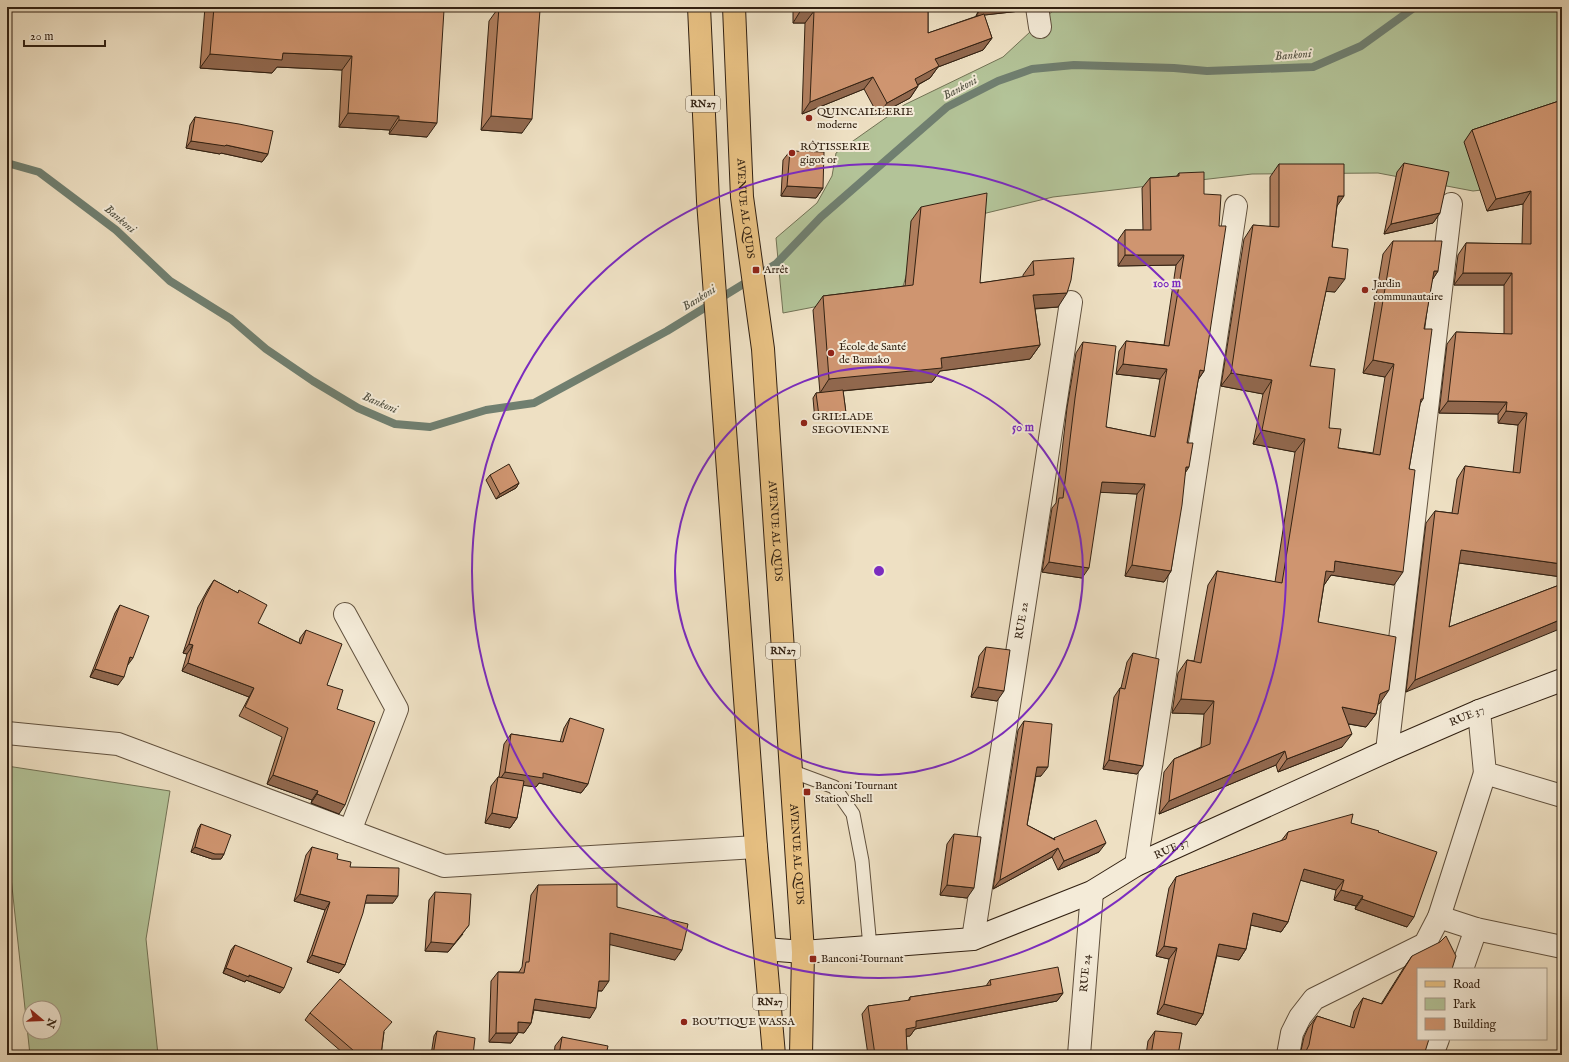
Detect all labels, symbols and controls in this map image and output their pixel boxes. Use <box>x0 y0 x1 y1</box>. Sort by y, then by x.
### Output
scale bar <box>24 22 105 48</box>
text: 20 m <box>30 29 53 44</box>
water label: Bankoni <box>1274 46 1313 64</box>
water label: Bankoni <box>940 72 981 103</box>
road number: RN27 <box>686 96 720 112</box>
place label: QUINCAILLERIE moderne <box>817 105 914 132</box>
marker: QUINCAILLERIE moderne <box>804 113 814 123</box>
place label: RÔTISSERIE gigot or <box>800 140 870 167</box>
marker: RÔTISSERIE gigot or <box>787 148 797 158</box>
street label: AVENUE AL QUDS <box>733 157 758 260</box>
water label: Bankoni <box>101 201 140 238</box>
place label: Arrêt <box>763 263 789 277</box>
marker: Arrêt <box>751 265 761 275</box>
text: 100 m <box>1153 276 1182 291</box>
place label: Jardin communautaire <box>1371 277 1443 304</box>
water label: Bankoni <box>679 281 720 314</box>
marker: Jardin communautaire <box>1360 285 1370 295</box>
place label: École de Santé de Bamako <box>839 340 906 367</box>
marker: École de Santé de Bamako <box>826 348 836 358</box>
water label: Bankoni <box>360 389 401 418</box>
place label: GRILLADE SEGOVIENNE <box>812 410 890 437</box>
marker: GRILLADE SEGOVIENNE <box>799 418 809 428</box>
text: 50 m <box>1012 420 1035 435</box>
street label: AVENUE AL QUDS <box>765 479 785 582</box>
centre of rings <box>872 564 886 578</box>
street label: RUE 22 <box>1012 601 1032 640</box>
road number: RN27 <box>766 643 800 659</box>
street label: RUE 37 <box>1447 703 1486 730</box>
place label: Banconi Tournant Station Shell <box>815 779 898 806</box>
marker: Banconi Tournant Station Shell <box>802 787 812 797</box>
street label: AVENUE AL QUDS <box>786 802 807 906</box>
street label: RUE 37 <box>1152 835 1191 863</box>
place label: Banconi Tournant <box>821 952 904 966</box>
street label: RUE 24 <box>1077 953 1094 993</box>
marker: Banconi Tournant <box>808 954 818 964</box>
legend <box>1417 968 1547 1040</box>
text: Road <box>1453 977 1481 992</box>
road number: RN27 <box>753 994 787 1010</box>
text: Park <box>1453 997 1476 1012</box>
north arrow <box>22 1000 62 1040</box>
text: N <box>42 1015 59 1030</box>
place label: BOUTIQUE WASSA <box>692 1015 795 1029</box>
marker: BOUTIQUE WASSA <box>679 1017 689 1027</box>
text: Building <box>1453 1017 1497 1032</box>

